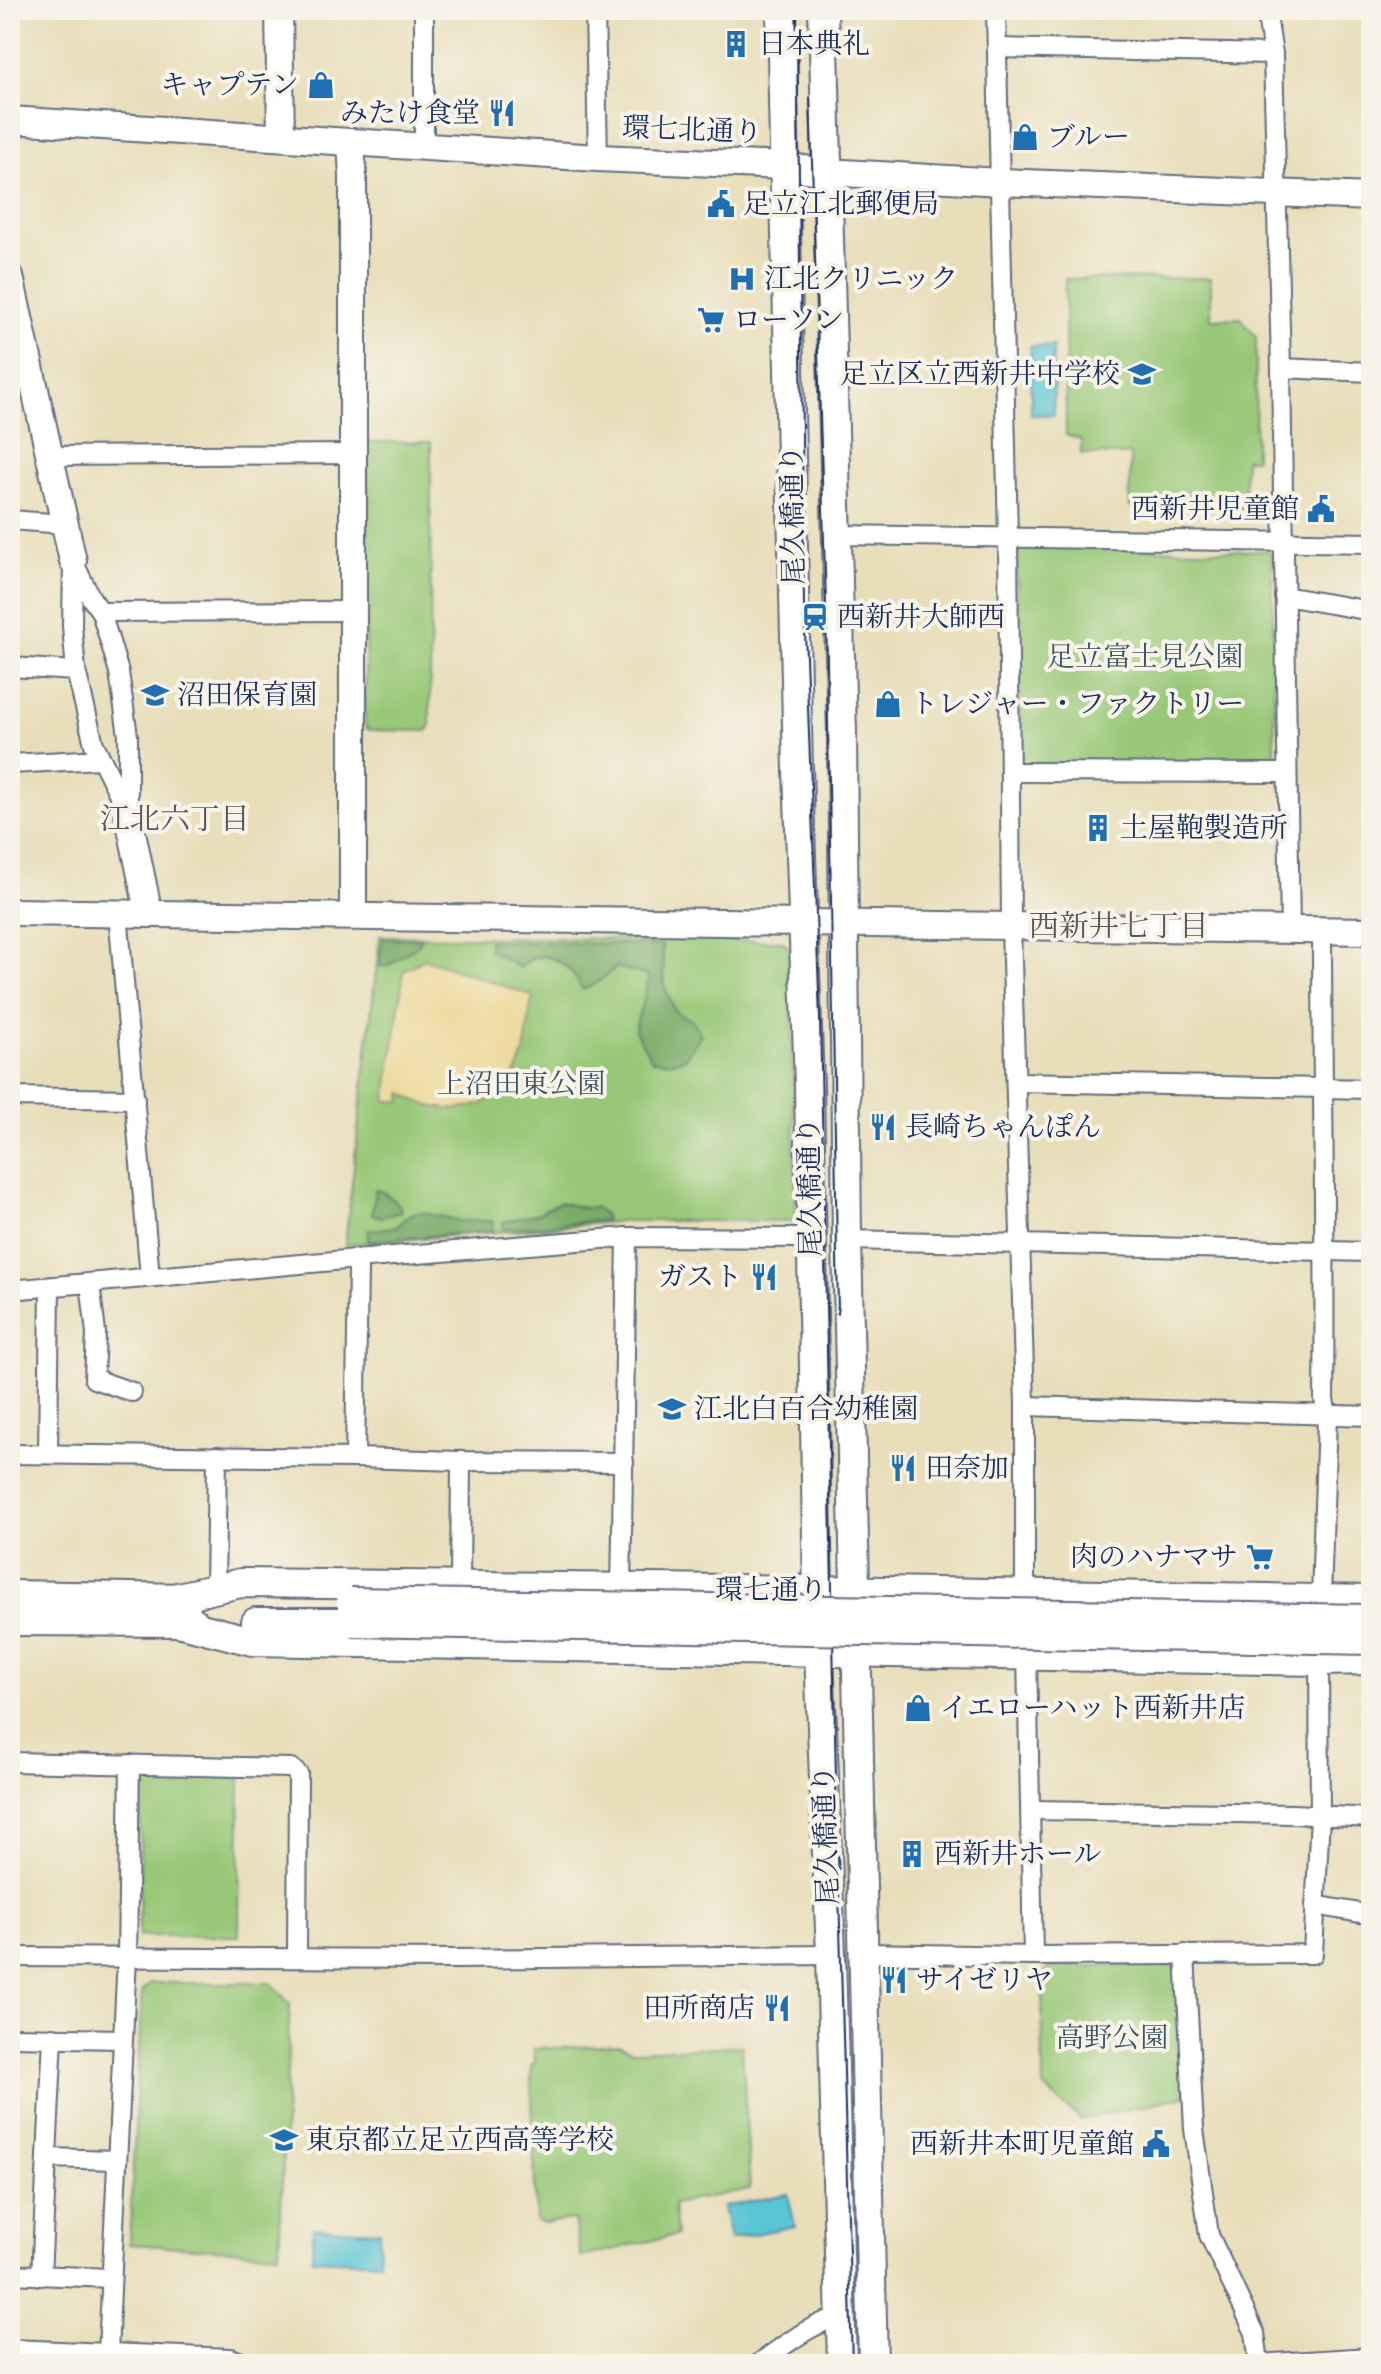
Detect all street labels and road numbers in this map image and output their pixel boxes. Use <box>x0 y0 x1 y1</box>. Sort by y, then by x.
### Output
street label: 環七北通り <box>621 109 763 151</box>
street label: 尾久橋通り <box>773 445 813 585</box>
street label: 尾久橋通り <box>790 1117 830 1257</box>
street label: 環七通り <box>715 1571 827 1609</box>
street label: 尾久橋通り <box>805 1764 847 1906</box>

